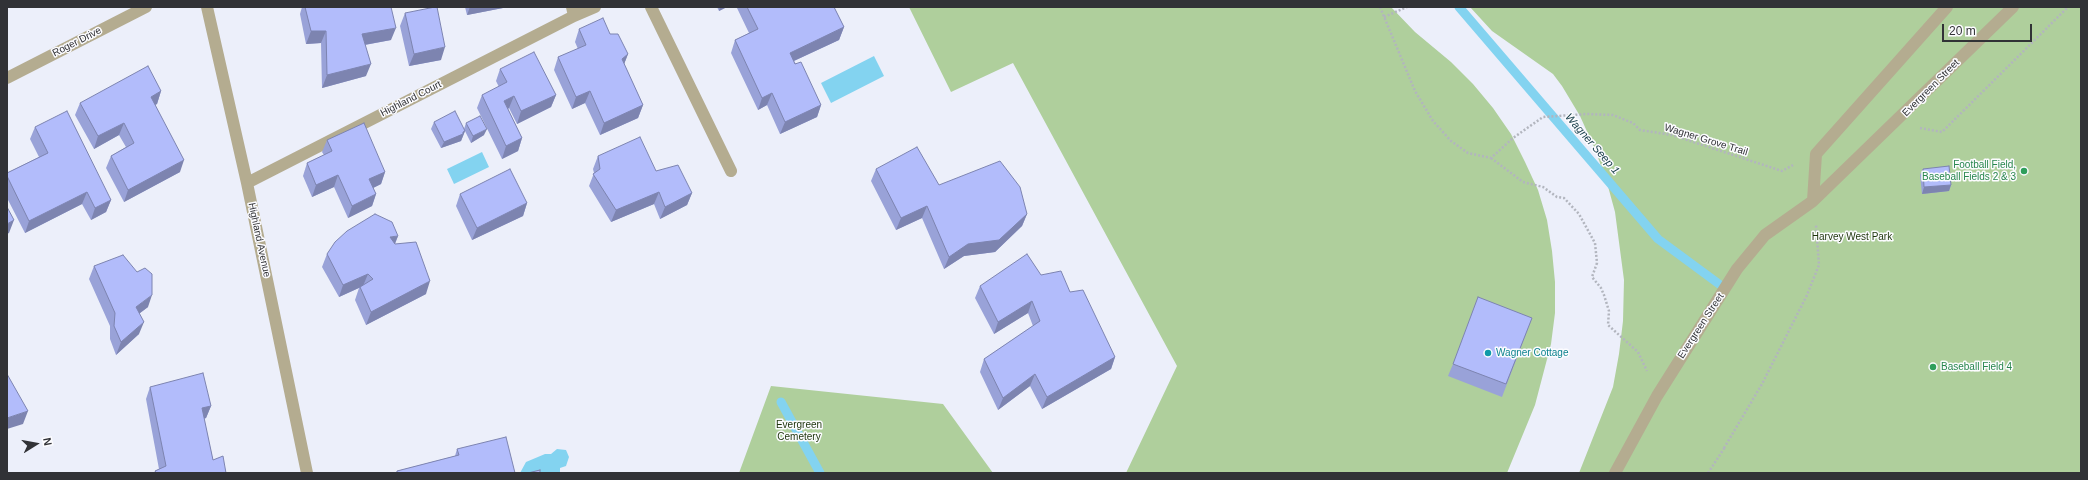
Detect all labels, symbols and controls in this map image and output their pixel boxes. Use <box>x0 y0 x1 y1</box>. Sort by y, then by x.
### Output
scale bar <box>1944 16 2034 42</box>
text: 20 m <box>1949 24 1976 38</box>
street label: Roger Drive <box>51 25 103 59</box>
street label: Evergreen Street <box>1900 57 1962 119</box>
street label: Highland Court <box>379 79 443 119</box>
water label: Wagner Seep 1 <box>1562 111 1622 177</box>
street label: Wagner Grove Trail <box>1663 122 1749 158</box>
place label: Football Field, Baseball Fields 2 & 3 <box>1922 159 2016 182</box>
marker: Football Field, Baseball Fields 2 & 3 <box>2019 166 2029 176</box>
street label: Highland Avenue <box>245 202 273 278</box>
park label: Harvey West Park <box>1812 231 1892 243</box>
street label: Evergreen Street <box>1675 291 1727 361</box>
place label: Wagner Cottage <box>1496 347 1568 359</box>
marker: Wagner Cottage <box>1483 348 1493 358</box>
place label: Baseball Field 4 <box>1941 361 2012 373</box>
marker: Baseball Field 4 <box>1928 362 1938 372</box>
park label: Evergreen Cemetery <box>776 419 822 442</box>
north arrow <box>16 424 56 464</box>
text: N <box>41 437 54 447</box>

